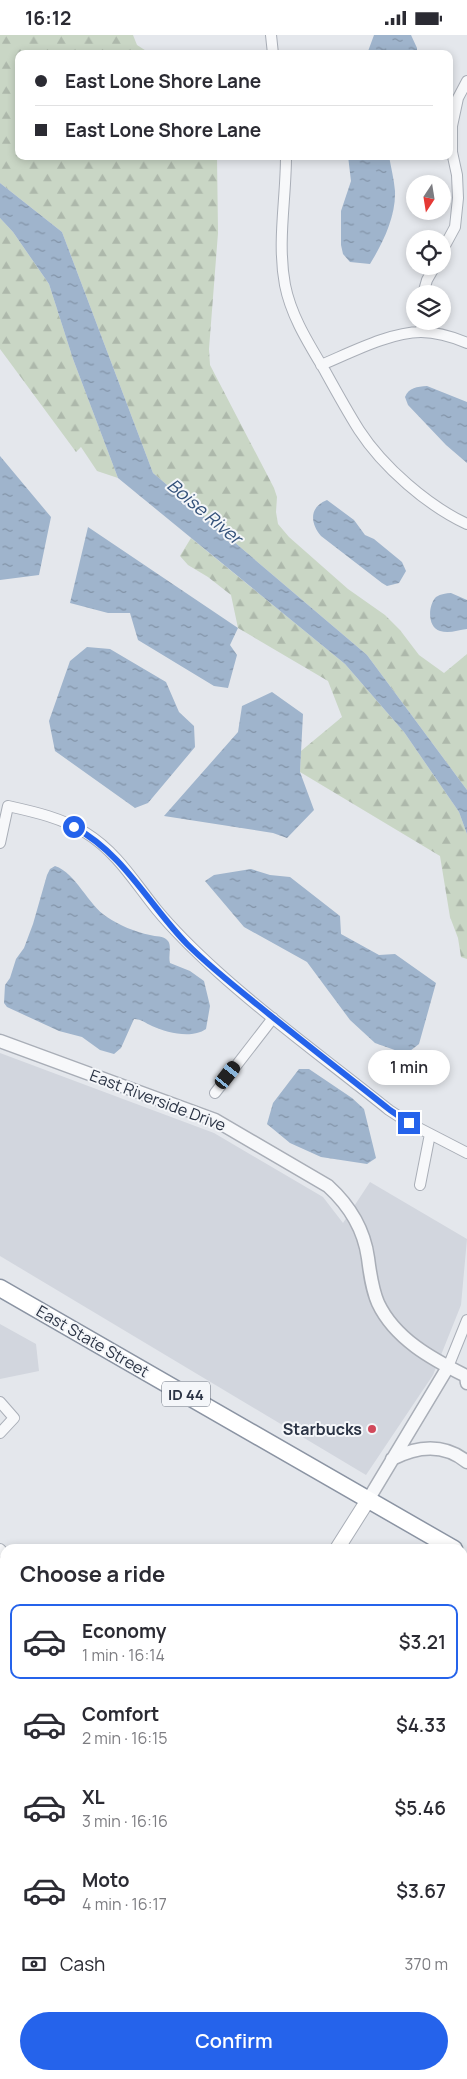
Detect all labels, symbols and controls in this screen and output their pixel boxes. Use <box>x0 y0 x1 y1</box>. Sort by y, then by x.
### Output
text: 16:12 <box>25 5 71 31</box>
text: East Lone Shore Lane <box>65 68 261 94</box>
text: East Lone Shore Lane <box>65 117 261 143</box>
north arrow <box>406 175 451 220</box>
map controls <box>406 175 451 330</box>
button: locate <box>406 230 451 275</box>
button: layers <box>406 285 451 330</box>
water label: Boise River <box>163 473 249 551</box>
route start <box>63 816 85 838</box>
callout: 1 min <box>368 1051 450 1085</box>
text: 1 min <box>390 1056 428 1078</box>
car <box>212 1059 243 1091</box>
street label: East Riverside Drive <box>87 1064 229 1136</box>
route end <box>398 1112 420 1134</box>
street label: East State Street <box>33 1300 153 1382</box>
road number: ID 44 <box>162 1381 210 1407</box>
place label: Starbucks <box>283 1418 362 1440</box>
marker: Starbucks <box>366 1423 378 1435</box>
text: Choose a ride <box>20 1559 165 1589</box>
text: Economy <box>82 1618 166 1644</box>
icon: car <box>22 1619 67 1664</box>
text: $3.21 <box>399 1629 446 1655</box>
text: 1 min · 16:14 <box>82 1644 165 1666</box>
text: Comfort <box>82 1701 159 1727</box>
icon: car <box>22 1702 67 1747</box>
text: $4.33 <box>396 1712 446 1738</box>
text: 2 min · 16:15 <box>82 1727 168 1749</box>
text: XL <box>82 1784 105 1810</box>
icon: car <box>22 1785 67 1830</box>
text: $5.46 <box>395 1795 446 1821</box>
text: 3 min · 16:16 <box>82 1810 168 1832</box>
text: Moto <box>82 1867 129 1893</box>
icon: car <box>22 1868 67 1913</box>
text: $3.67 <box>396 1878 446 1904</box>
text: 4 min · 16:17 <box>82 1893 167 1915</box>
icon: cash <box>20 1950 48 1978</box>
text: Cash <box>60 1951 105 1977</box>
text: 370 m <box>405 1953 448 1975</box>
button: Confirm <box>20 2012 448 2070</box>

